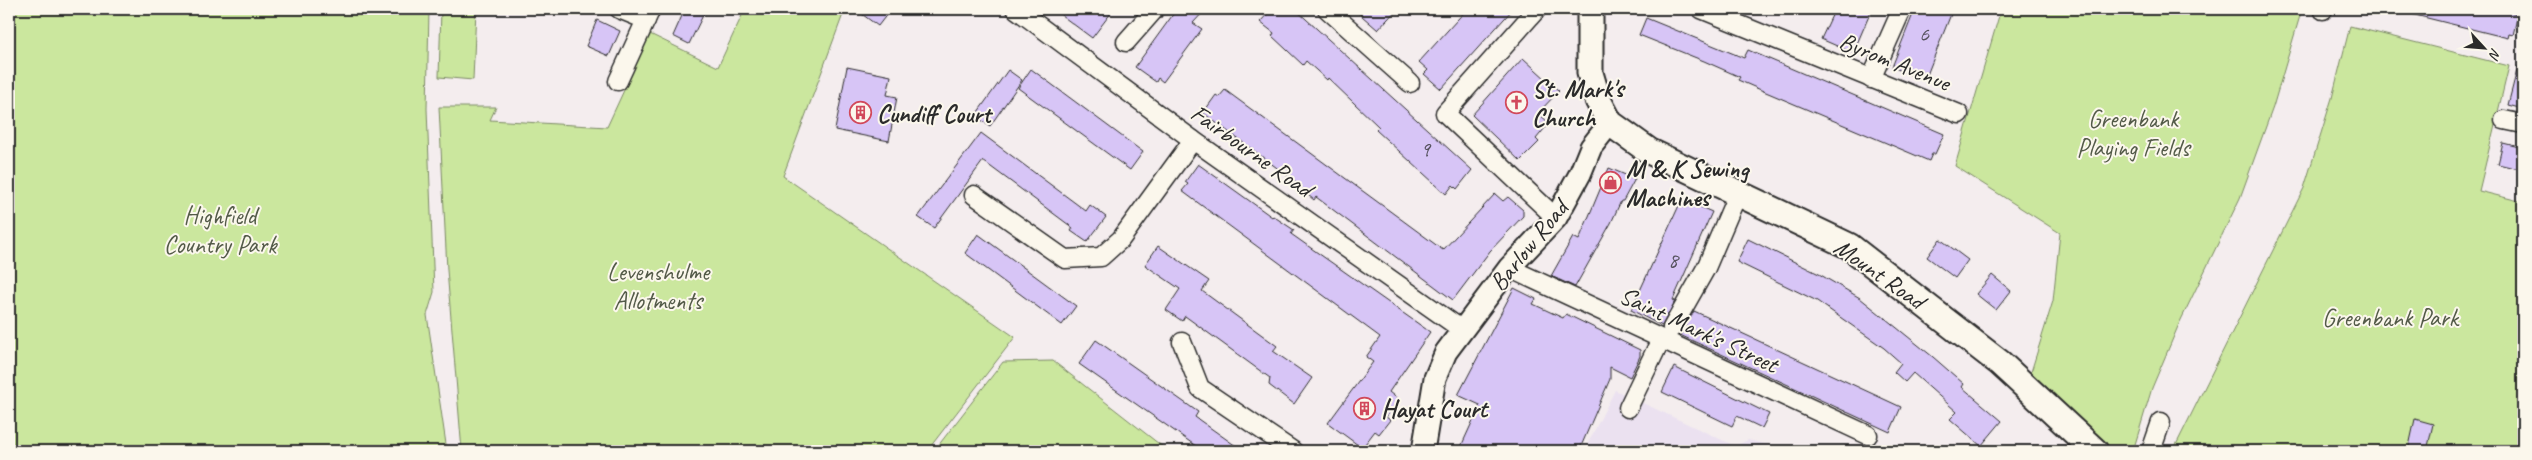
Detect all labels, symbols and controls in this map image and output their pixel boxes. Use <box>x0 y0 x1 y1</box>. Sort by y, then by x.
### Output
house number: 6 <box>1919 20 1930 48</box>
north arrow <box>2460 22 2510 72</box>
street label: Byrom Avenue <box>1834 25 1957 99</box>
text: N <box>2485 46 2505 63</box>
place label: St. Mark's Church <box>1532 73 1626 134</box>
church icon: St. Mark's Church <box>1504 90 1528 114</box>
street label: Fairbourne Road <box>1184 97 1322 207</box>
place label: Cundiff Court <box>877 98 993 130</box>
building icon: Cundiff Court <box>849 101 873 125</box>
park label: Greenbank Playing Fields <box>2076 103 2192 164</box>
house number: 9 <box>1420 135 1432 163</box>
place label: M & K Sewing Machines <box>1626 153 1750 214</box>
shop icon: M & K Sewing Machines <box>1598 170 1622 194</box>
street label: Barlow Road <box>1482 190 1578 298</box>
park label: Highfield Country Park <box>164 200 278 261</box>
street label: Mount Road <box>1828 231 1934 318</box>
house number: 8 <box>1668 246 1680 274</box>
park label: Levenshulme Allotments <box>607 256 711 317</box>
street label: Saint Mark's Street <box>1614 279 1785 382</box>
park label: Greenbank Park <box>2322 302 2460 334</box>
place label: Hayat Court <box>1381 393 1490 425</box>
building icon: Hayat Court <box>1353 396 1377 420</box>

